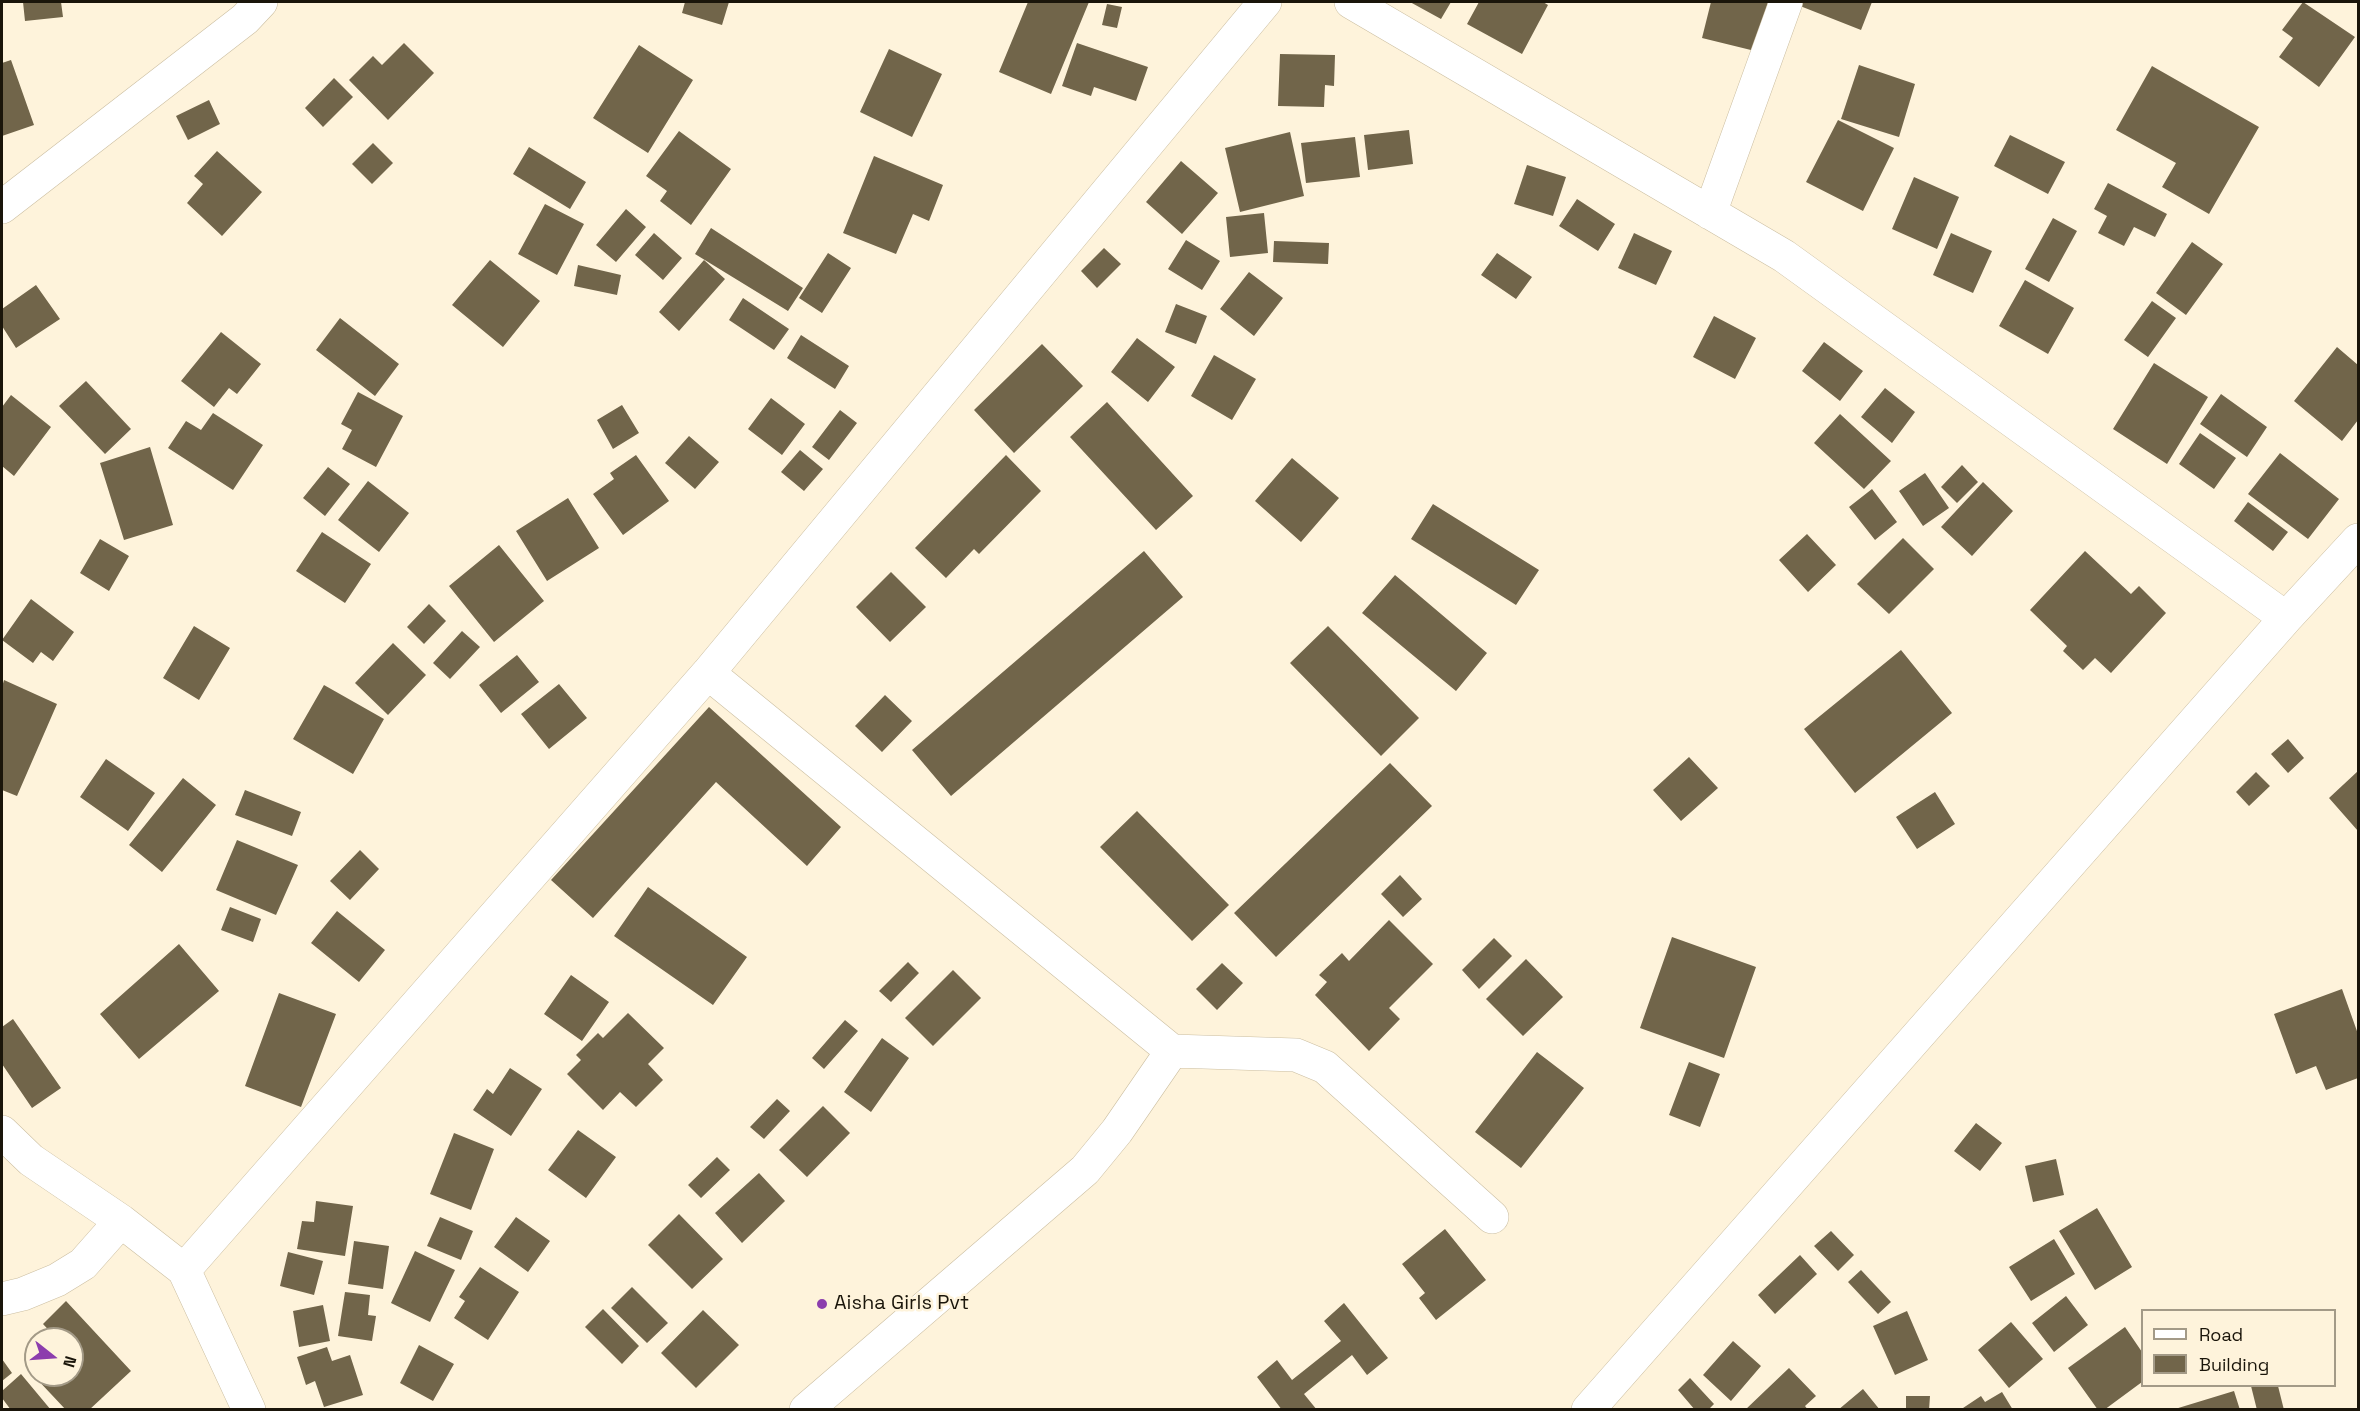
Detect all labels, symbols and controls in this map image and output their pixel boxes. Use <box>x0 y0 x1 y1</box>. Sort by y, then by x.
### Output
place label: Aisha Girls Pvt <box>834 1292 969 1316</box>
marker: Aisha Girls Pvt <box>815 1297 829 1311</box>
legend <box>2141 1309 2336 1387</box>
text: Road <box>2199 1323 2243 1346</box>
north arrow <box>24 1327 84 1387</box>
text: Building <box>2199 1353 2269 1376</box>
text: N <box>58 1354 81 1370</box>

